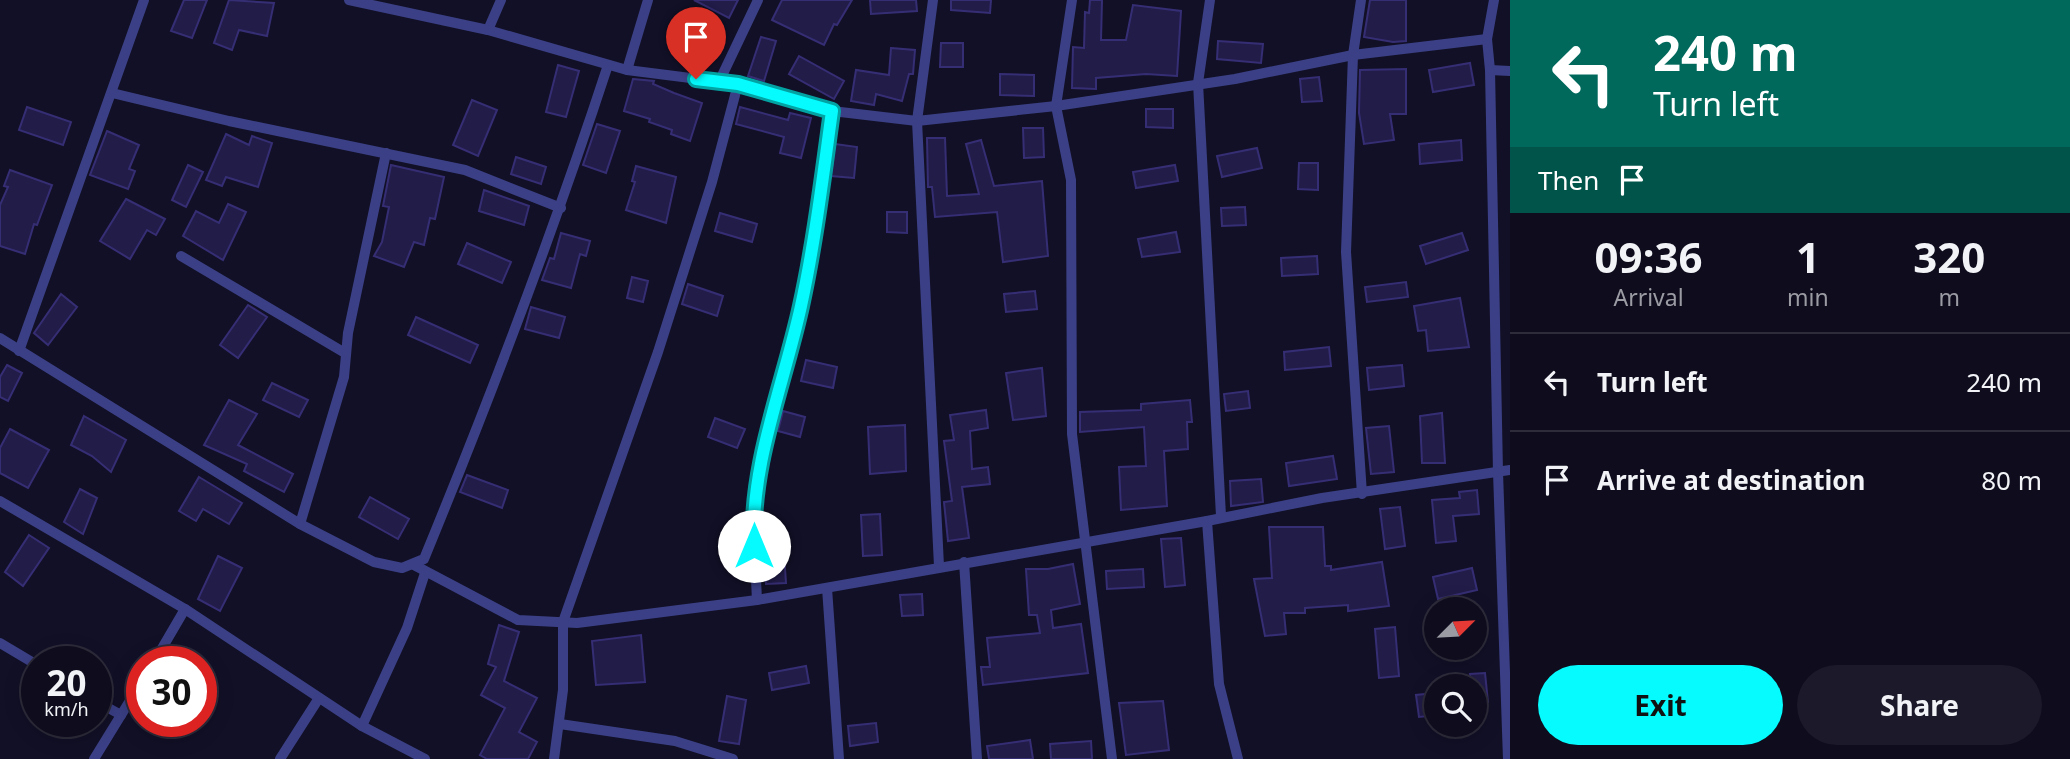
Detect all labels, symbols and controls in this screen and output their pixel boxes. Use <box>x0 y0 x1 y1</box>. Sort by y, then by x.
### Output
pin <box>666 7 726 79</box>
icon: arrive <box>677 18 715 56</box>
text: 240 m <box>1653 19 1798 85</box>
icon: left <box>1538 28 1629 119</box>
text: Turn left <box>1653 82 1779 125</box>
icon: arrive <box>1613 161 1651 199</box>
text: Then <box>1538 162 1599 198</box>
text: 09:36 <box>1595 228 1702 285</box>
text: 1 <box>1796 228 1820 285</box>
text: 320 <box>1913 228 1985 285</box>
text: Arrival <box>1613 281 1684 313</box>
text: min <box>1787 281 1829 313</box>
text: m <box>1939 281 1960 313</box>
icon: left <box>1538 363 1576 401</box>
text: Turn left <box>1597 364 1708 400</box>
text: 240 m <box>1966 364 2042 400</box>
icon: arrive <box>1538 461 1576 499</box>
text: Arrive at destination <box>1597 462 1866 498</box>
text: 80 m <box>1981 462 2042 498</box>
position arrow <box>717 509 791 583</box>
north arrow <box>1424 597 1488 660</box>
map controls <box>1424 597 1487 737</box>
speed limit sign: 30 <box>126 646 217 737</box>
text: 20 <box>46 659 87 706</box>
button: Exit <box>1538 665 1783 745</box>
button: Share <box>1797 665 2042 745</box>
button: search <box>1424 674 1487 737</box>
text: km/h <box>44 697 89 721</box>

